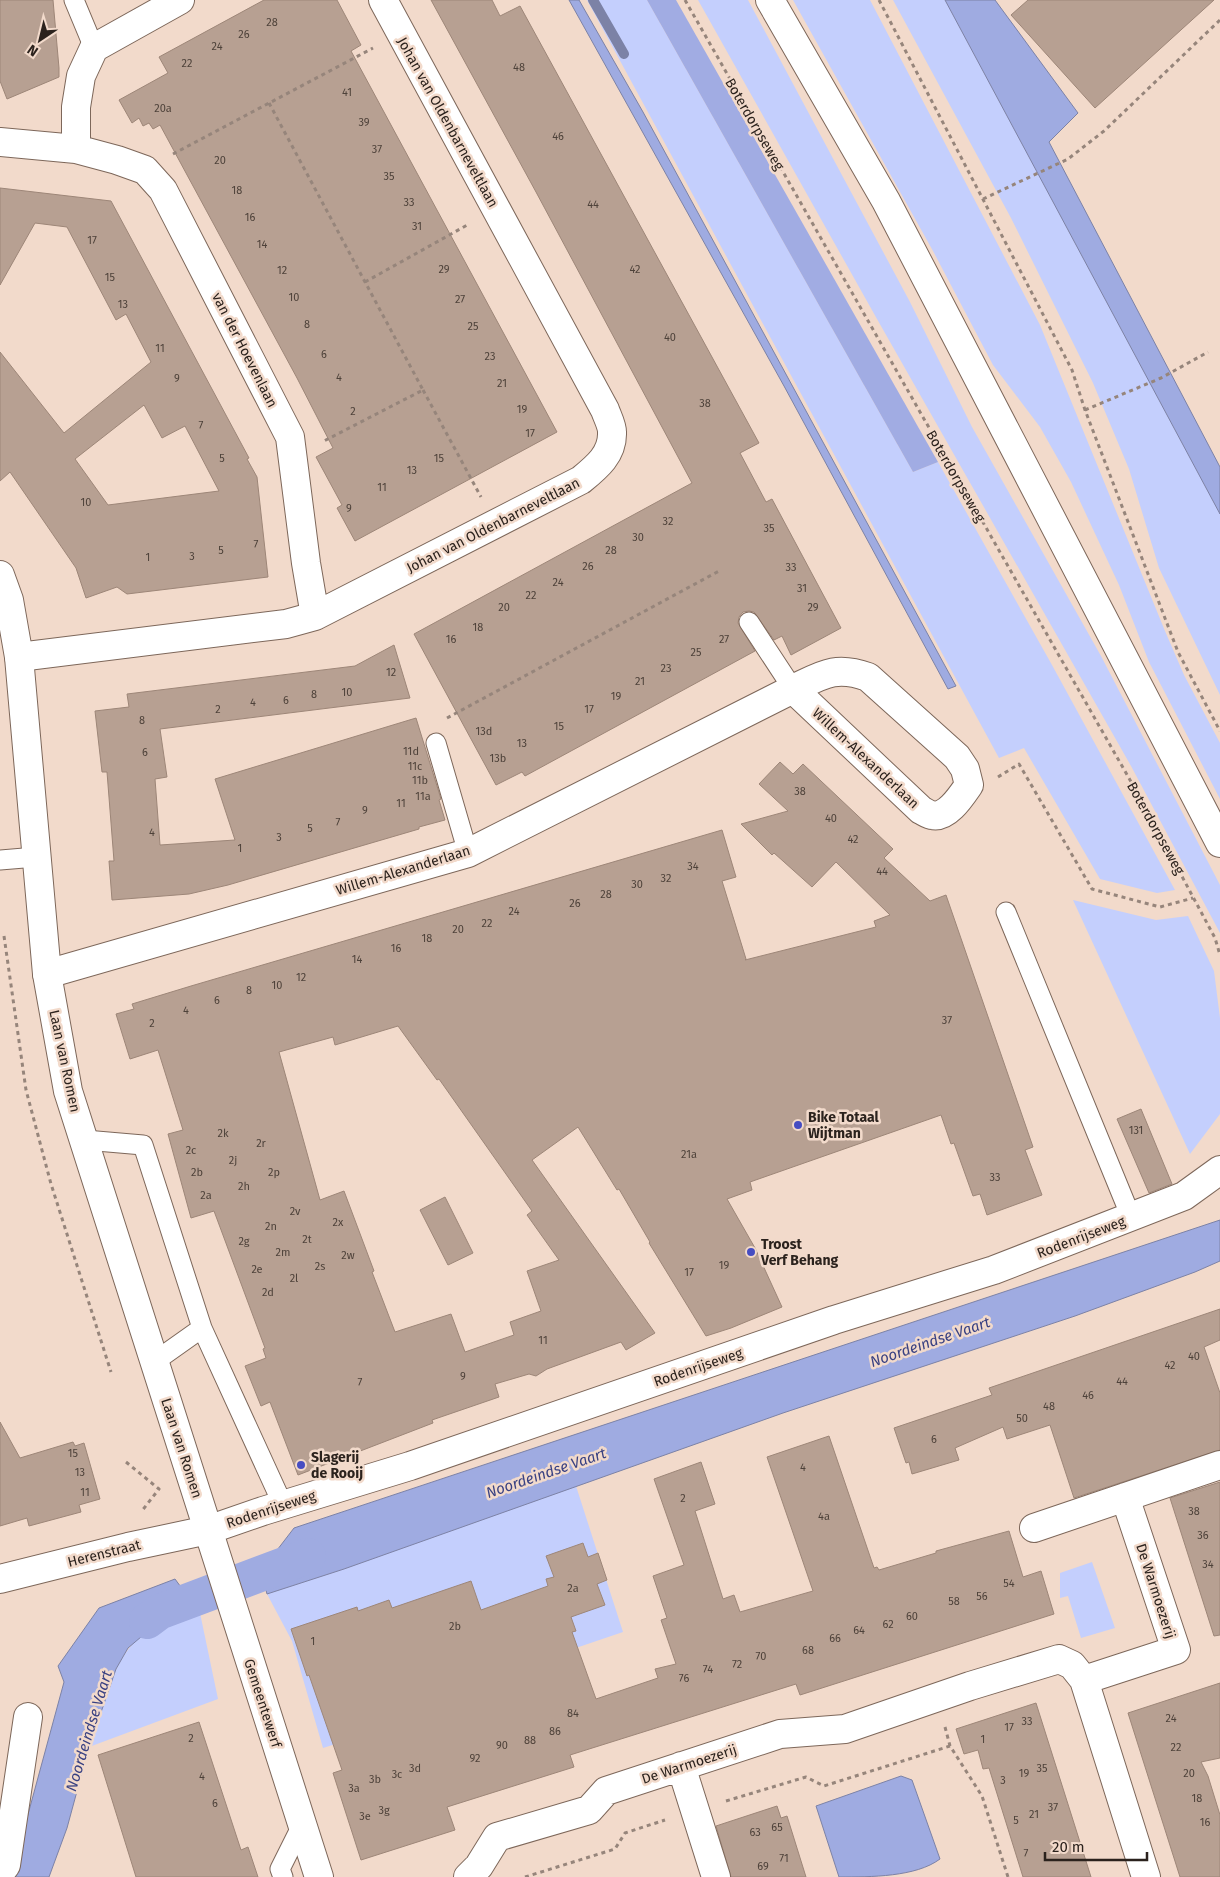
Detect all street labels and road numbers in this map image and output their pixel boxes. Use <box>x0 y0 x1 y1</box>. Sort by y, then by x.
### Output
street label: Johan van Oldenbarneveltlaan <box>394 34 502 210</box>
street label: Boterdorpseweg <box>721 75 788 174</box>
street label: van der Hoevenlaan <box>208 290 281 411</box>
street label: Boterdorpseweg <box>922 427 989 526</box>
street label: Johan van Oldenbarneveltlaan <box>404 474 583 577</box>
street label: Willem-Alexanderlaan <box>809 705 922 812</box>
street label: Boterdorpseweg <box>1123 779 1188 878</box>
street label: Willem-Alexanderlaan <box>334 842 472 899</box>
street label: Laan van Romen <box>45 1008 84 1114</box>
street label: Rodenrijseweg <box>1035 1213 1128 1262</box>
street label: Rodenrijseweg <box>651 1344 746 1391</box>
street label: Laan van Romen <box>157 1396 206 1500</box>
street label: Rodenrijseweg <box>224 1487 319 1532</box>
street label: Herenstraat <box>66 1536 143 1571</box>
street label: De Warmoezerij <box>1132 1541 1179 1641</box>
street label: Gemeentewerf <box>240 1657 285 1751</box>
street label: De Warmoezerij <box>639 1741 739 1788</box>

